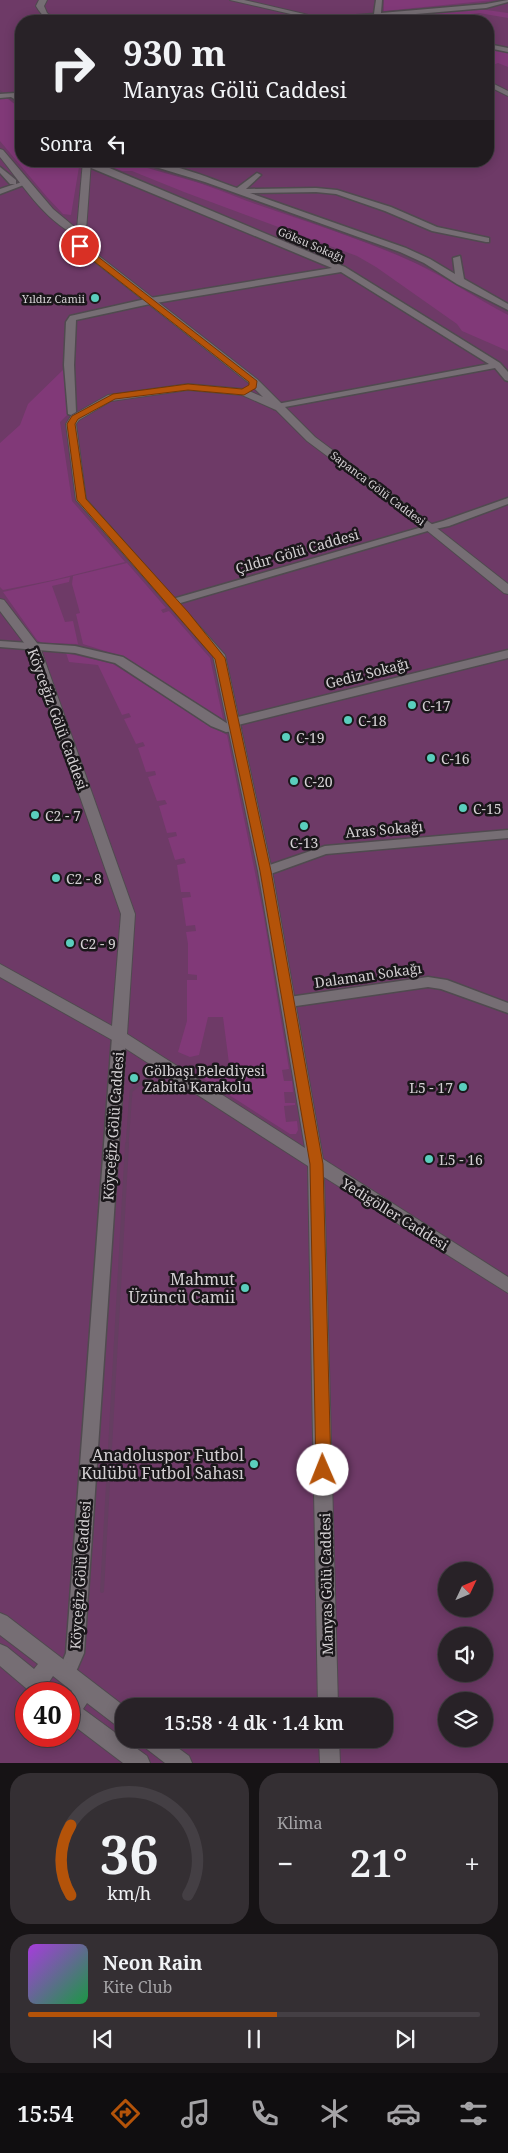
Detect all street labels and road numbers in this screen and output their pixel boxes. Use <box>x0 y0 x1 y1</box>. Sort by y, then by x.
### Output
street label: Göksu Sokağı <box>276 223 347 265</box>
street label: Sapanca Gölü Caddesi <box>328 447 429 529</box>
street label: Çıldır Gölü Caddesi <box>233 524 361 578</box>
street label: Köyceğiz Gölü Caddesi <box>24 646 93 793</box>
street label: Gediz Sokağı <box>323 653 411 693</box>
street label: Aras Sokağı <box>344 816 424 842</box>
street label: Dalaman Sokağı <box>313 958 423 992</box>
street label: Köyceğiz Gölü Caddesi <box>98 1050 128 1201</box>
street label: Yedigöller Caddesi <box>337 1173 452 1255</box>
street label: Köyceğiz Gölü Caddesi <box>65 1499 95 1650</box>
street label: Manyas Gölü Caddesi <box>315 1512 337 1655</box>

